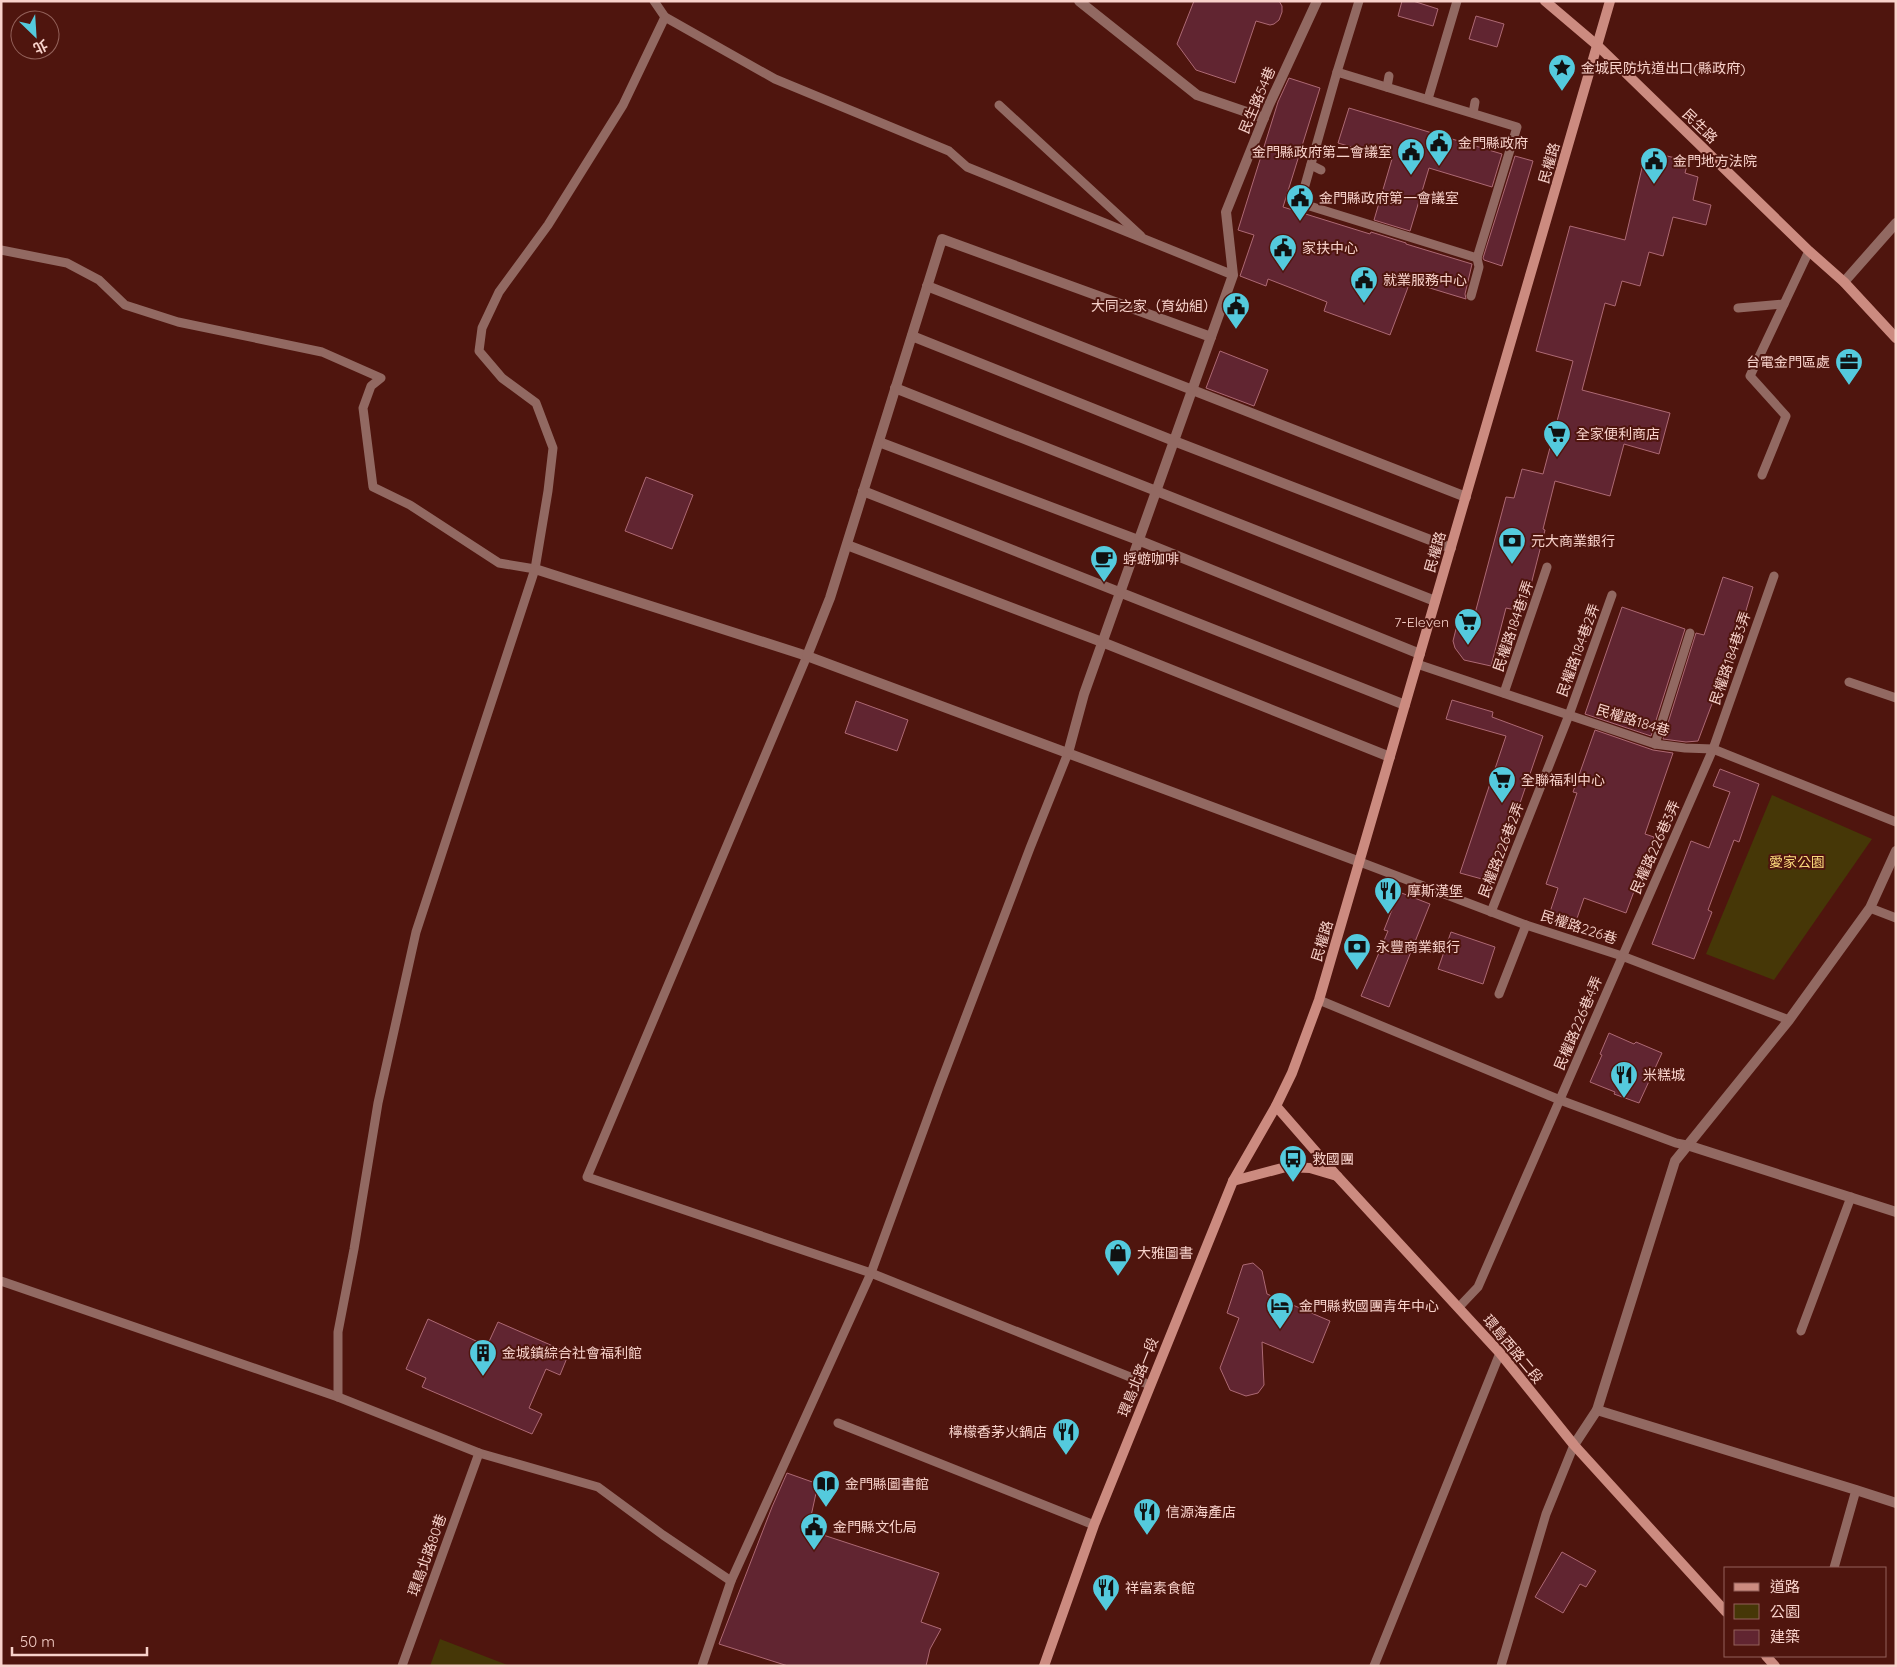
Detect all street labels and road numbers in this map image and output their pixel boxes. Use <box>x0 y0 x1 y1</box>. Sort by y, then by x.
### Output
street label: 民生路54巷 <box>1235 64 1279 136</box>
street label: 民生路 <box>1679 105 1721 147</box>
street label: 民權路 <box>1535 140 1563 186</box>
street label: 民權路 <box>1421 529 1449 575</box>
street label: 民權路184巷1弄 <box>1489 578 1537 674</box>
street label: 民權路184巷2弄 <box>1553 601 1603 699</box>
street label: 民權路184巷3弄 <box>1706 609 1754 707</box>
street label: 民權路184巷 <box>1594 700 1672 740</box>
street label: 民權路226巷3弄 <box>1626 797 1684 897</box>
street label: 民權路226巷2弄 <box>1475 800 1527 900</box>
street label: 民權路226巷 <box>1539 906 1619 948</box>
street label: 民權路 <box>1307 918 1337 964</box>
street label: 民權路226巷4弄 <box>1550 973 1606 1073</box>
street label: 環島西路二段 <box>1479 1311 1547 1387</box>
street label: 環島北路一段 <box>1114 1335 1162 1419</box>
street label: 環島北路80巷 <box>404 1512 450 1598</box>

